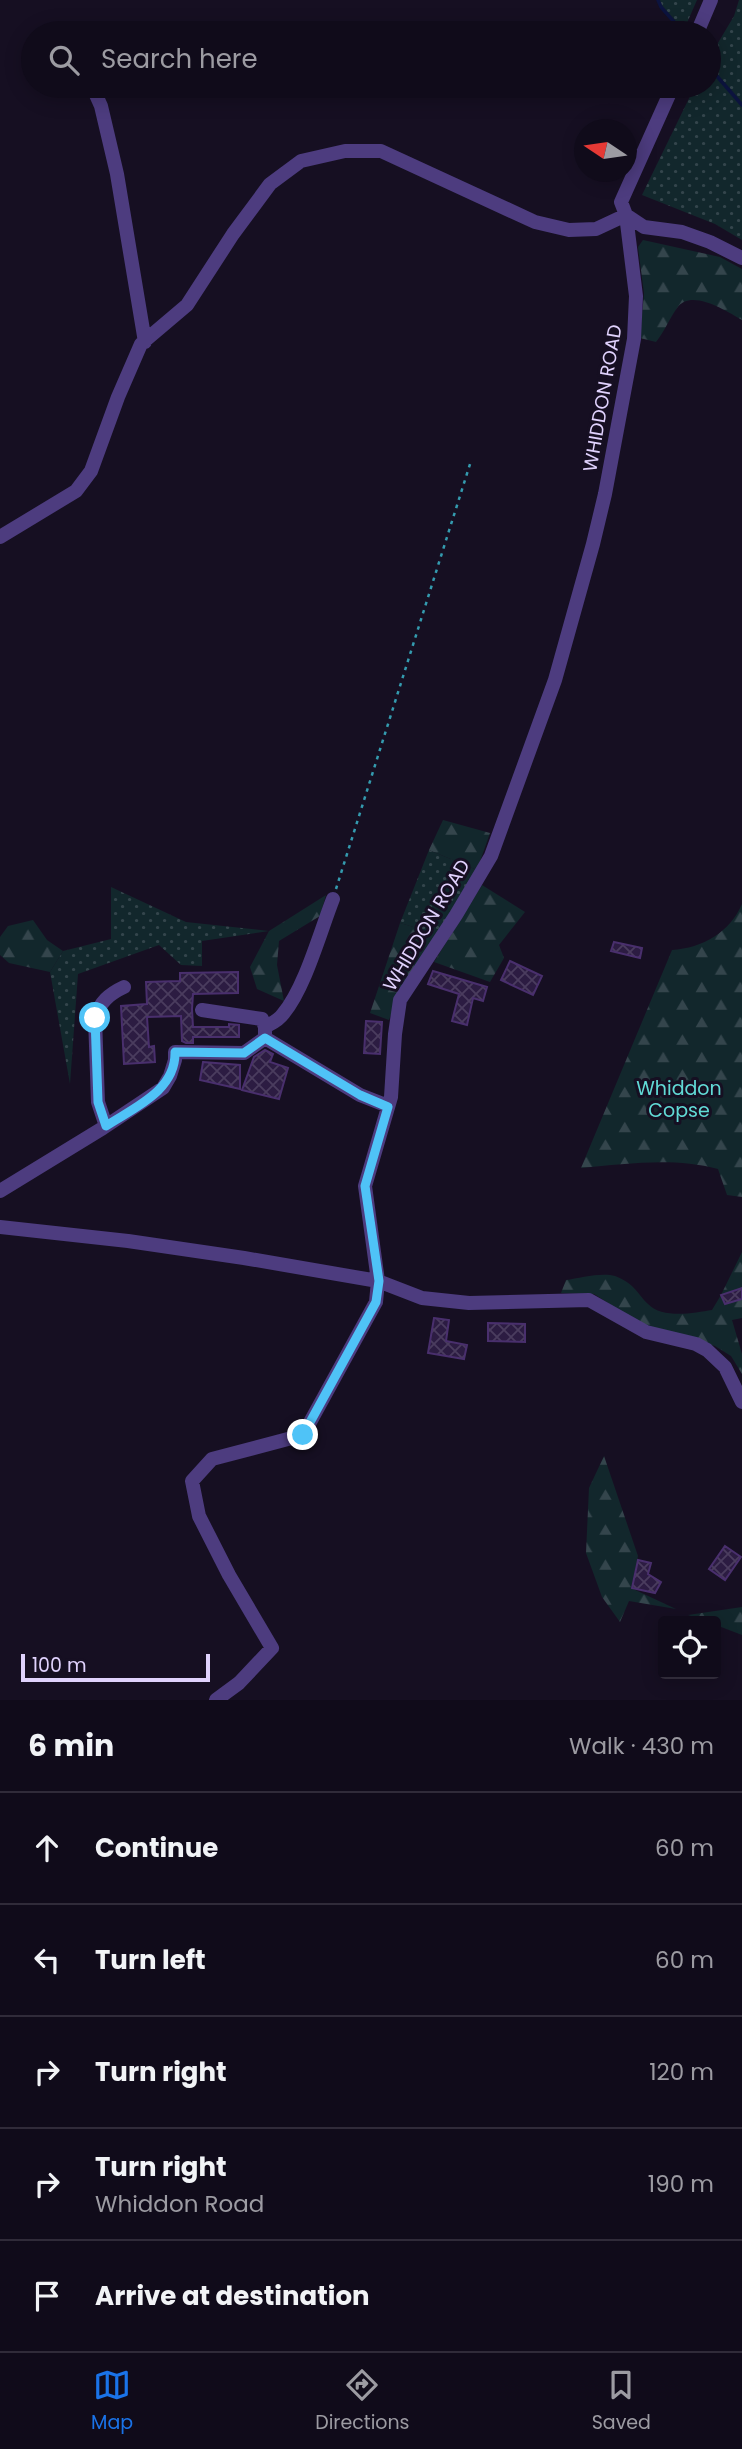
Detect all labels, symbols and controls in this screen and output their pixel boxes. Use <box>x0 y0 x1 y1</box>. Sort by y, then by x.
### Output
search box <box>21 21 721 98</box>
icon: search <box>45 41 83 79</box>
text: Search here <box>101 41 258 77</box>
north arrow <box>574 119 637 182</box>
street label: WHIDDON ROAD <box>576 322 629 474</box>
street label: WHIDDON ROAD <box>376 854 476 996</box>
route start <box>79 1002 110 1033</box>
park label: Whiddon Copse <box>636 1075 722 1124</box>
route end <box>287 1419 318 1450</box>
map controls <box>658 1616 721 1679</box>
button: locate <box>658 1616 721 1679</box>
scale bar <box>21 1651 210 1683</box>
text: 100 m <box>32 1652 87 1679</box>
text: 6 min <box>28 1724 114 1767</box>
text: Walk · 430 m <box>569 1730 714 1762</box>
icon: ahead <box>28 1829 66 1867</box>
text: Continue <box>95 1830 218 1866</box>
text: 60 m <box>655 1832 714 1864</box>
icon: left <box>28 1941 66 1979</box>
text: Turn left <box>95 1942 206 1978</box>
text: 60 m <box>655 1944 714 1976</box>
icon: right <box>28 2053 66 2091</box>
text: Turn right <box>95 2054 227 2090</box>
text: 120 m <box>649 2056 714 2088</box>
text: Turn right <box>95 2149 227 2185</box>
icon: right <box>28 2165 66 2203</box>
text: 190 m <box>648 2168 714 2200</box>
text: Whiddon Road <box>95 2188 264 2220</box>
icon: arrive <box>28 2277 66 2315</box>
text: Arrive at destination <box>95 2278 370 2314</box>
tab: Map <box>91 2366 133 2437</box>
tab: Directions <box>315 2366 410 2437</box>
tab: Saved <box>592 2366 651 2437</box>

